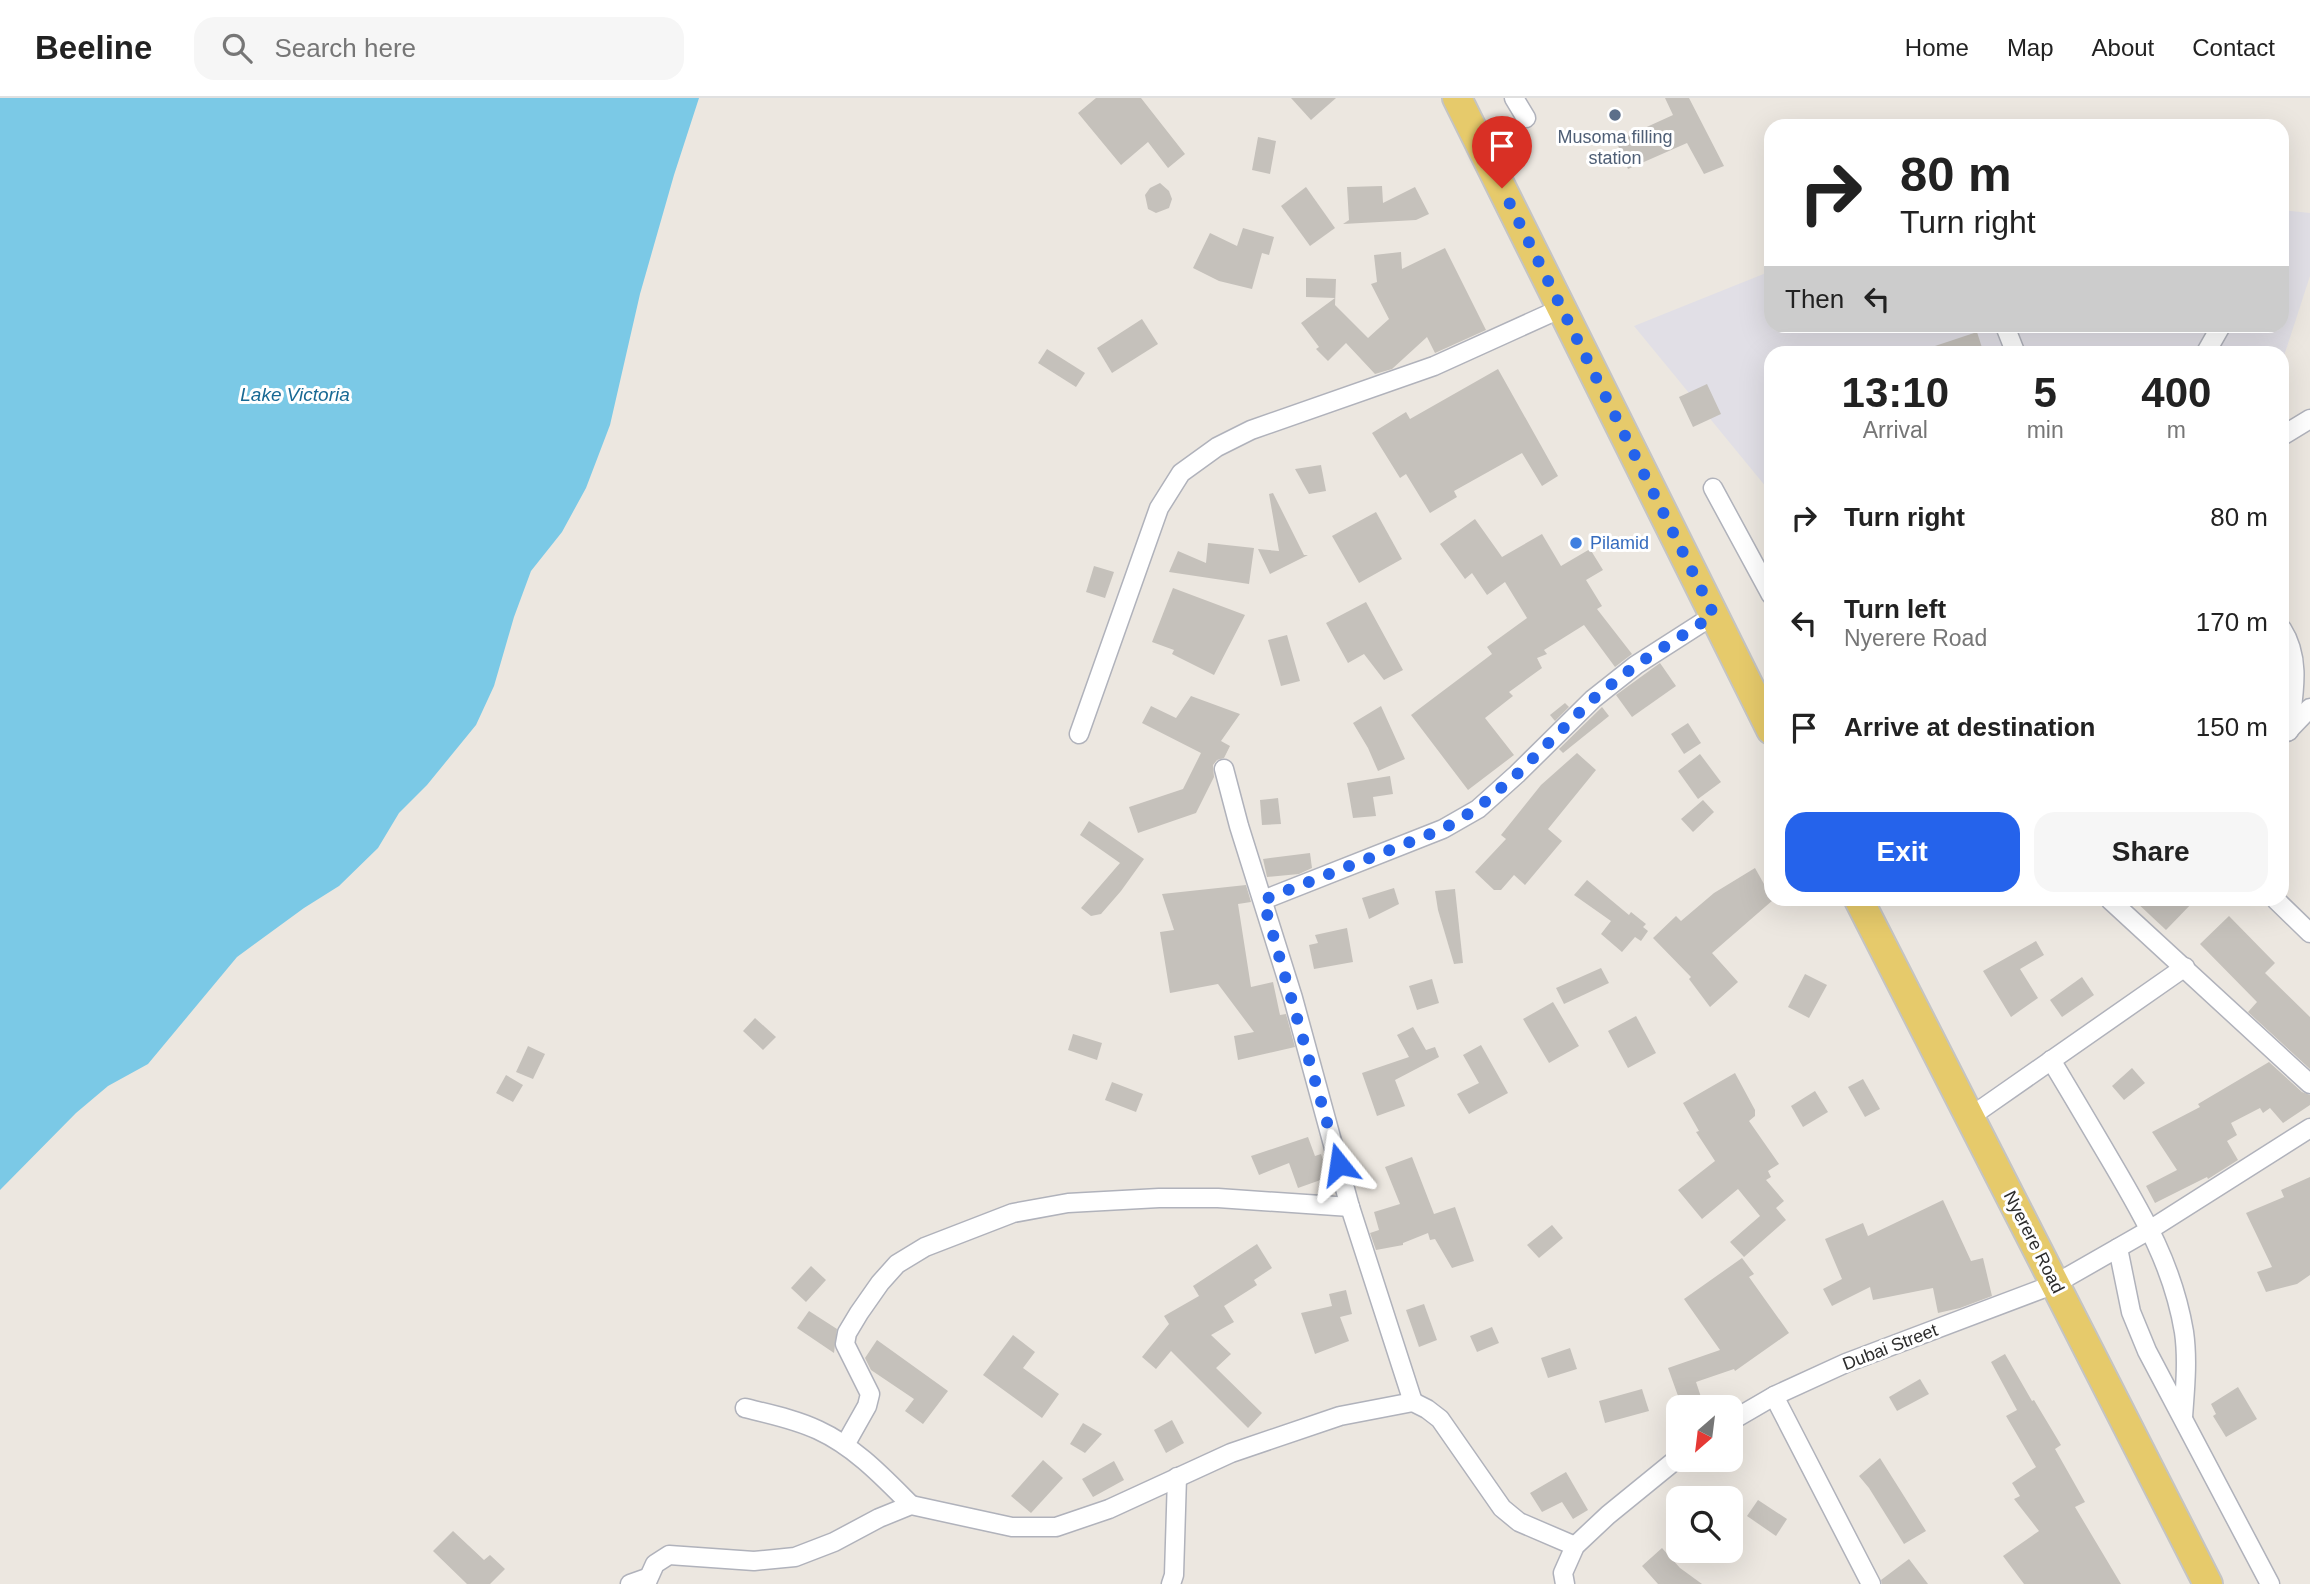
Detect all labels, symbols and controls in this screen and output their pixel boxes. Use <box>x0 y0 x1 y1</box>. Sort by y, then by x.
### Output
search box <box>194 17 684 80</box>
text: Beeline <box>35 29 152 66</box>
icon: search <box>218 29 256 67</box>
text: Search here <box>274 33 416 63</box>
text: Home <box>1905 34 1969 61</box>
text: Map <box>2007 34 2054 61</box>
text: About <box>2092 34 2154 61</box>
text: Contact <box>2192 34 2275 61</box>
marker: Musoma filling station <box>1607 107 1623 123</box>
pin <box>1472 116 1532 188</box>
icon: arrive <box>1483 127 1521 165</box>
place label: Musoma filling station <box>1557 127 1673 168</box>
icon: right <box>1785 147 1876 238</box>
text: 80 m <box>1900 147 2012 201</box>
text: Turn right <box>1900 204 2036 240</box>
icon: left <box>1858 280 1896 318</box>
text: Then <box>1785 284 1844 314</box>
text: 13:10 <box>1842 369 1949 416</box>
text: 5 <box>2033 369 2057 416</box>
text: 400 <box>2141 369 2211 416</box>
water label: Lake Victoria <box>240 384 350 405</box>
text: Arrival <box>1863 417 1928 443</box>
text: min <box>2027 417 2064 443</box>
text: m <box>2167 417 2186 443</box>
icon: right <box>1785 499 1823 537</box>
text: Turn right <box>1844 502 1965 532</box>
text: 80 m <box>2210 502 2268 532</box>
place label: Pilamid <box>1590 533 1649 553</box>
marker: Pilamid <box>1568 535 1584 551</box>
text: Turn left <box>1844 594 1946 624</box>
icon: left <box>1785 604 1823 642</box>
text: 170 m <box>2196 607 2268 637</box>
text: Nyerere Road <box>1844 625 1987 651</box>
icon: arrive <box>1785 709 1823 747</box>
text: Arrive at destination <box>1844 712 2095 742</box>
text: 150 m <box>2196 712 2268 742</box>
button: Exit <box>1785 812 2020 892</box>
button: Share <box>2034 812 2268 892</box>
position arrow <box>1302 1127 1376 1201</box>
street label: Nyerere Road <box>2000 1188 2068 1296</box>
street label: Dubai Street <box>1840 1320 1940 1374</box>
north arrow <box>1666 1395 1743 1472</box>
map controls <box>1666 1395 1743 1563</box>
button: search <box>1666 1486 1743 1563</box>

